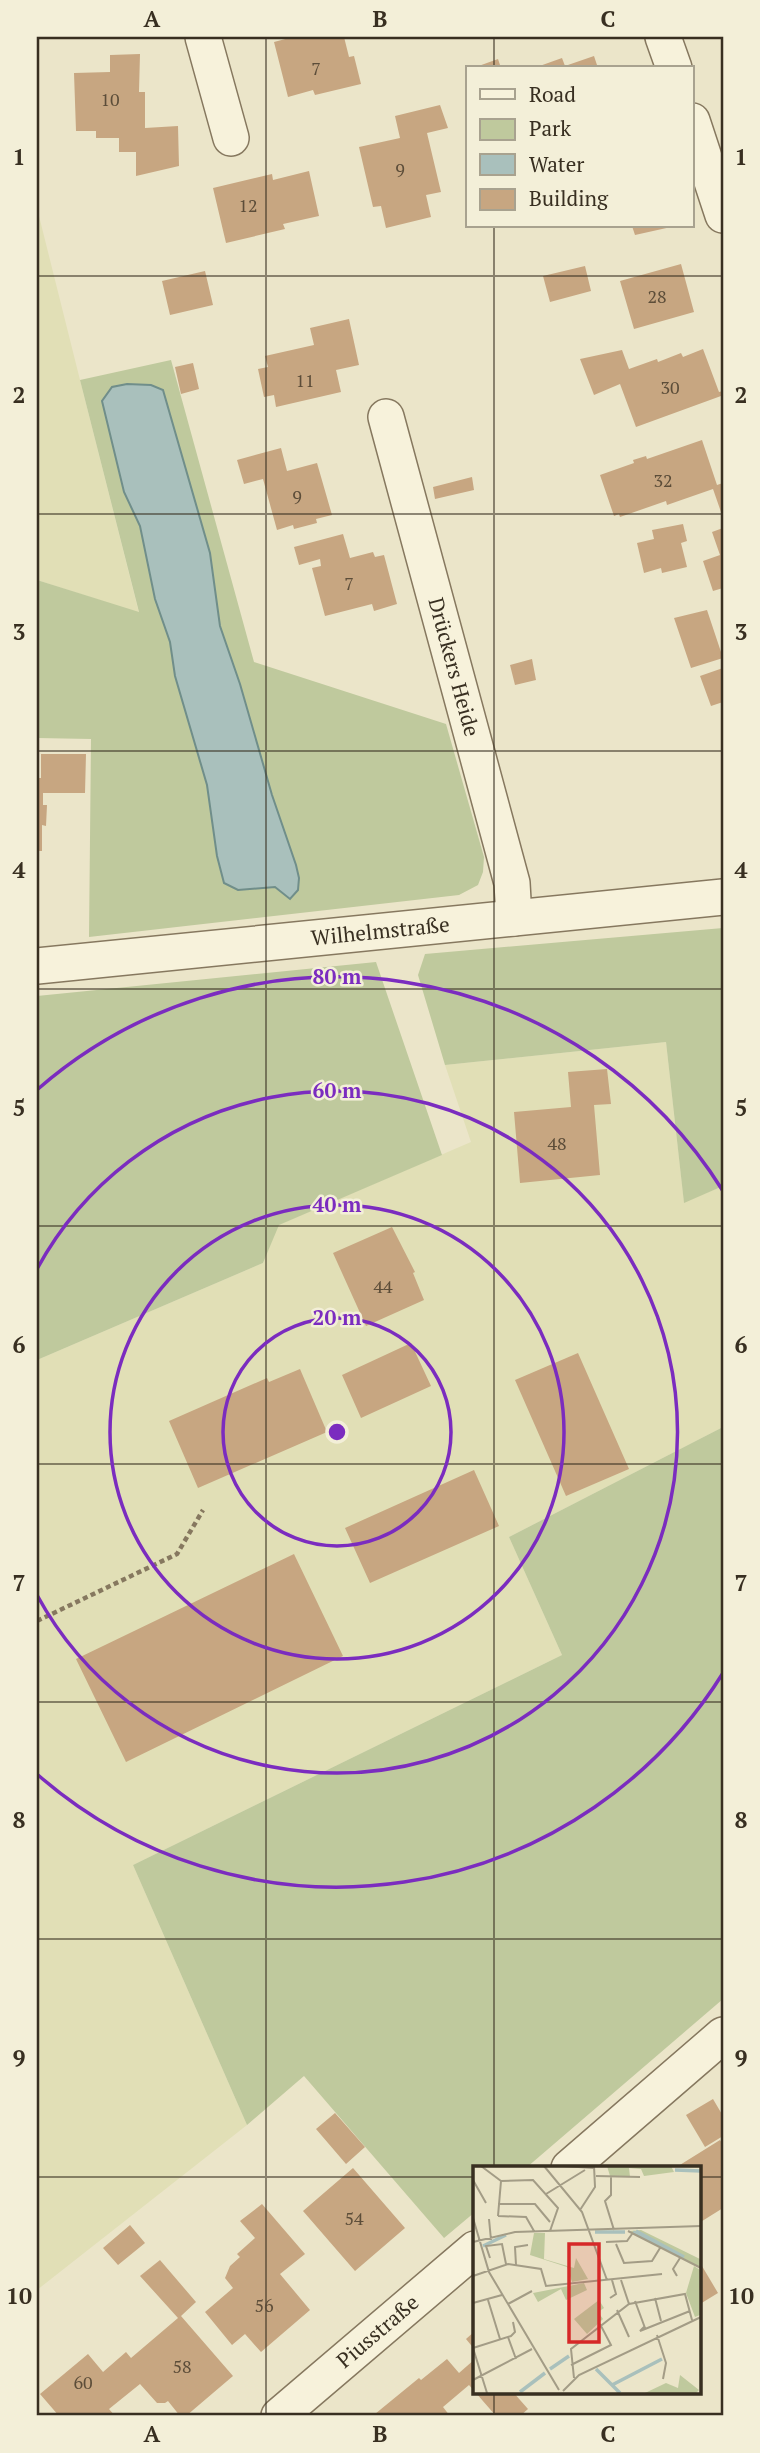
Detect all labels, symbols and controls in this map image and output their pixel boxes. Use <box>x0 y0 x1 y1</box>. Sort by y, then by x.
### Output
text: A <box>144 3 161 34</box>
text: B <box>373 3 388 34</box>
text: C <box>601 3 616 34</box>
house number: 7 <box>311 56 321 80</box>
legend <box>466 66 694 228</box>
text: Road <box>529 80 576 108</box>
house number: 10 <box>100 87 120 111</box>
text: Park <box>529 114 571 142</box>
text: 1 <box>13 141 26 172</box>
text: 1 <box>735 141 748 172</box>
text: Water <box>529 150 584 178</box>
house number: 9 <box>395 157 405 181</box>
text: Building <box>529 184 609 212</box>
house number: 12 <box>238 193 258 217</box>
house number: 28 <box>647 284 667 308</box>
house number: 11 <box>295 368 315 392</box>
house number: 30 <box>660 375 680 399</box>
text: 2 <box>13 379 26 410</box>
text: 2 <box>735 379 748 410</box>
house number: 32 <box>653 468 673 492</box>
house number: 9 <box>292 484 302 508</box>
house number: 7 <box>344 571 354 595</box>
street label: Drückers Heide <box>422 594 487 739</box>
text: 3 <box>13 616 26 647</box>
text: 3 <box>735 616 748 647</box>
text: 4 <box>13 854 26 885</box>
text: 4 <box>735 854 748 885</box>
street label: Wilhelmstraße <box>310 910 451 951</box>
text: 80 m <box>313 962 362 990</box>
text: 60 m <box>313 1076 362 1104</box>
text: 5 <box>13 1092 26 1123</box>
text: 5 <box>735 1092 748 1123</box>
house number: 48 <box>547 1131 567 1155</box>
text: 40 m <box>313 1190 362 1218</box>
house number: 44 <box>373 1274 393 1298</box>
text: 20 m <box>313 1303 362 1331</box>
text: 6 <box>13 1329 26 1360</box>
text: 6 <box>735 1329 748 1360</box>
centre of rings <box>325 1420 349 1444</box>
text: 7 <box>13 1567 26 1598</box>
text: 7 <box>735 1567 748 1598</box>
text: 8 <box>13 1804 26 1835</box>
text: 8 <box>735 1804 748 1835</box>
text: 9 <box>13 2042 26 2073</box>
text: 9 <box>735 2042 748 2073</box>
inset map <box>473 2166 700 2394</box>
house number: 54 <box>344 2206 364 2230</box>
text: 10 <box>6 2280 32 2311</box>
text: 10 <box>728 2280 754 2311</box>
street label: Piusstraße <box>330 2288 424 2374</box>
house number: 56 <box>254 2293 274 2317</box>
house number: 58 <box>172 2354 192 2378</box>
house number: 60 <box>73 2370 93 2394</box>
text: A <box>144 2418 161 2449</box>
text: B <box>373 2418 388 2449</box>
text: C <box>601 2418 616 2449</box>

